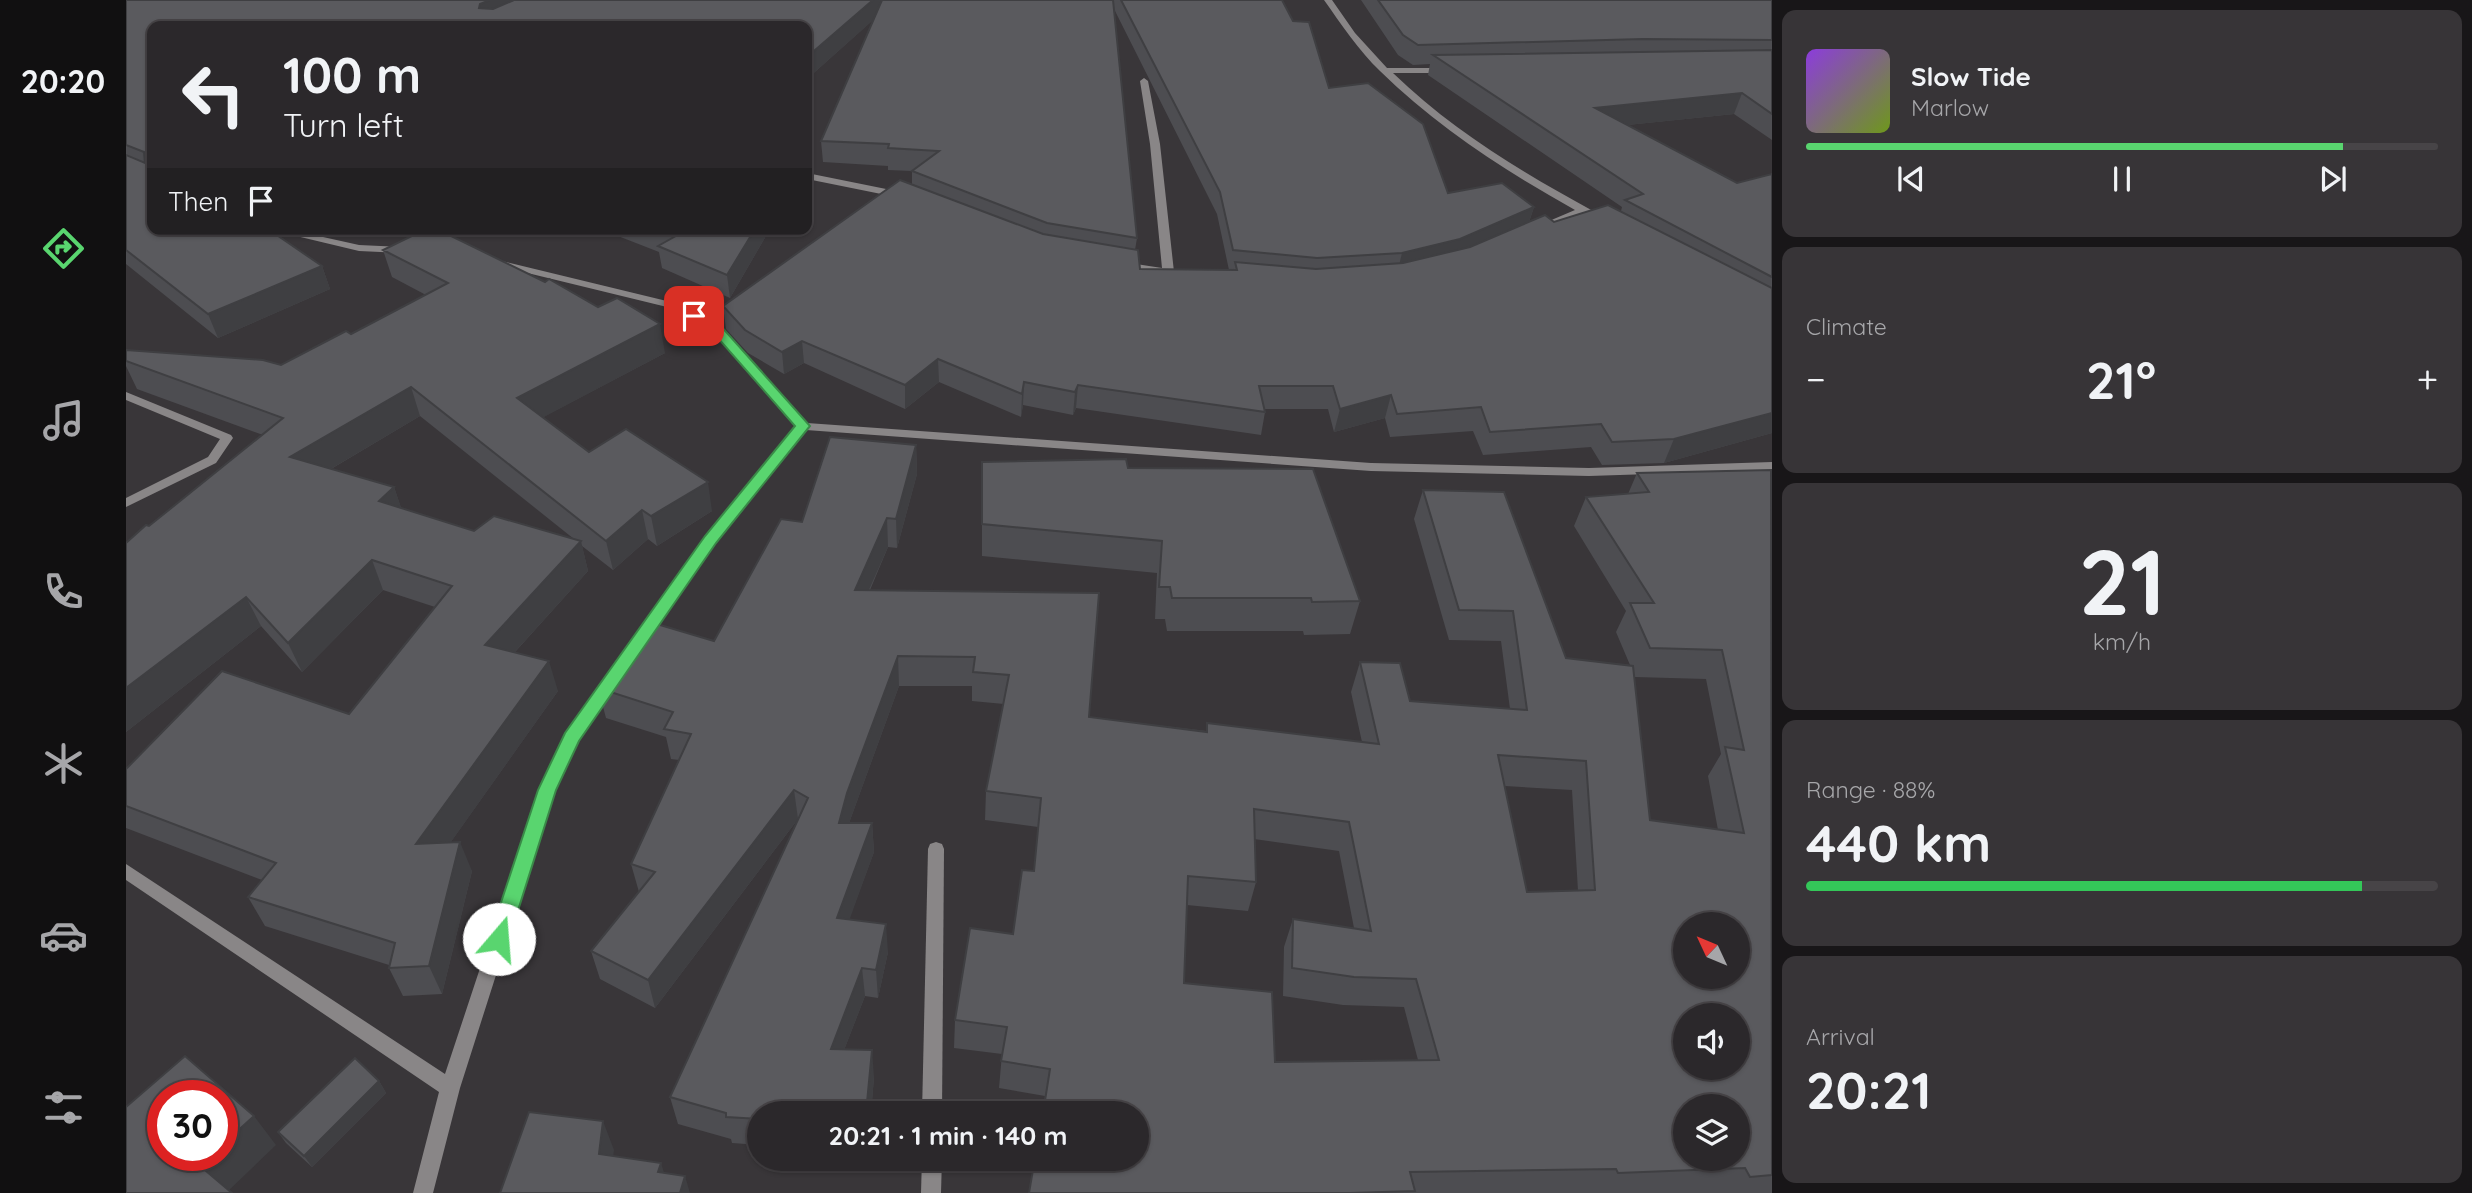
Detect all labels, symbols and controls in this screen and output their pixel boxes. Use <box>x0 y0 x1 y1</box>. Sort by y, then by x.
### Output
text: 100 m <box>283 44 421 105</box>
icon: left <box>168 49 259 140</box>
text: Slow Tide <box>1911 60 2031 93</box>
text: 20:20 <box>21 61 105 101</box>
text: Marlow <box>1911 93 1989 122</box>
text: Turn left <box>283 105 404 145</box>
icon: previous <box>1892 160 1930 198</box>
icon: pause <box>2103 160 2141 198</box>
icon: next <box>2314 160 2352 198</box>
icon: arrive <box>242 182 280 220</box>
text: Then <box>168 185 228 218</box>
icon: directions <box>39 224 88 273</box>
pin <box>664 286 724 346</box>
icon: arrive <box>675 297 713 335</box>
text: Climate <box>1806 312 1887 341</box>
text: 21° <box>2086 347 2156 412</box>
text: − <box>1806 355 1826 403</box>
text: + <box>2417 355 2438 403</box>
icon: music <box>39 396 88 445</box>
text: 21 <box>2078 524 2166 638</box>
icon: phone <box>39 567 88 616</box>
text: km/h <box>2093 627 2151 656</box>
icon: climate <box>39 739 88 788</box>
text: Range · 88% <box>1806 775 1935 804</box>
text: 440 km <box>1806 810 1991 875</box>
position arrow <box>462 902 536 976</box>
icon: car <box>39 911 88 960</box>
north arrow <box>1673 912 1750 989</box>
map controls <box>1673 912 1750 1171</box>
button: sound <box>1673 1003 1750 1080</box>
text: Arrival <box>1806 1022 1875 1051</box>
text: 20:21 <box>1806 1057 1932 1122</box>
speed limit sign: 30 <box>147 1080 238 1171</box>
icon: filters <box>39 1083 88 1132</box>
button: layers <box>1673 1094 1750 1171</box>
text: 20:21 · 1 min · 140 m <box>828 1119 1068 1152</box>

